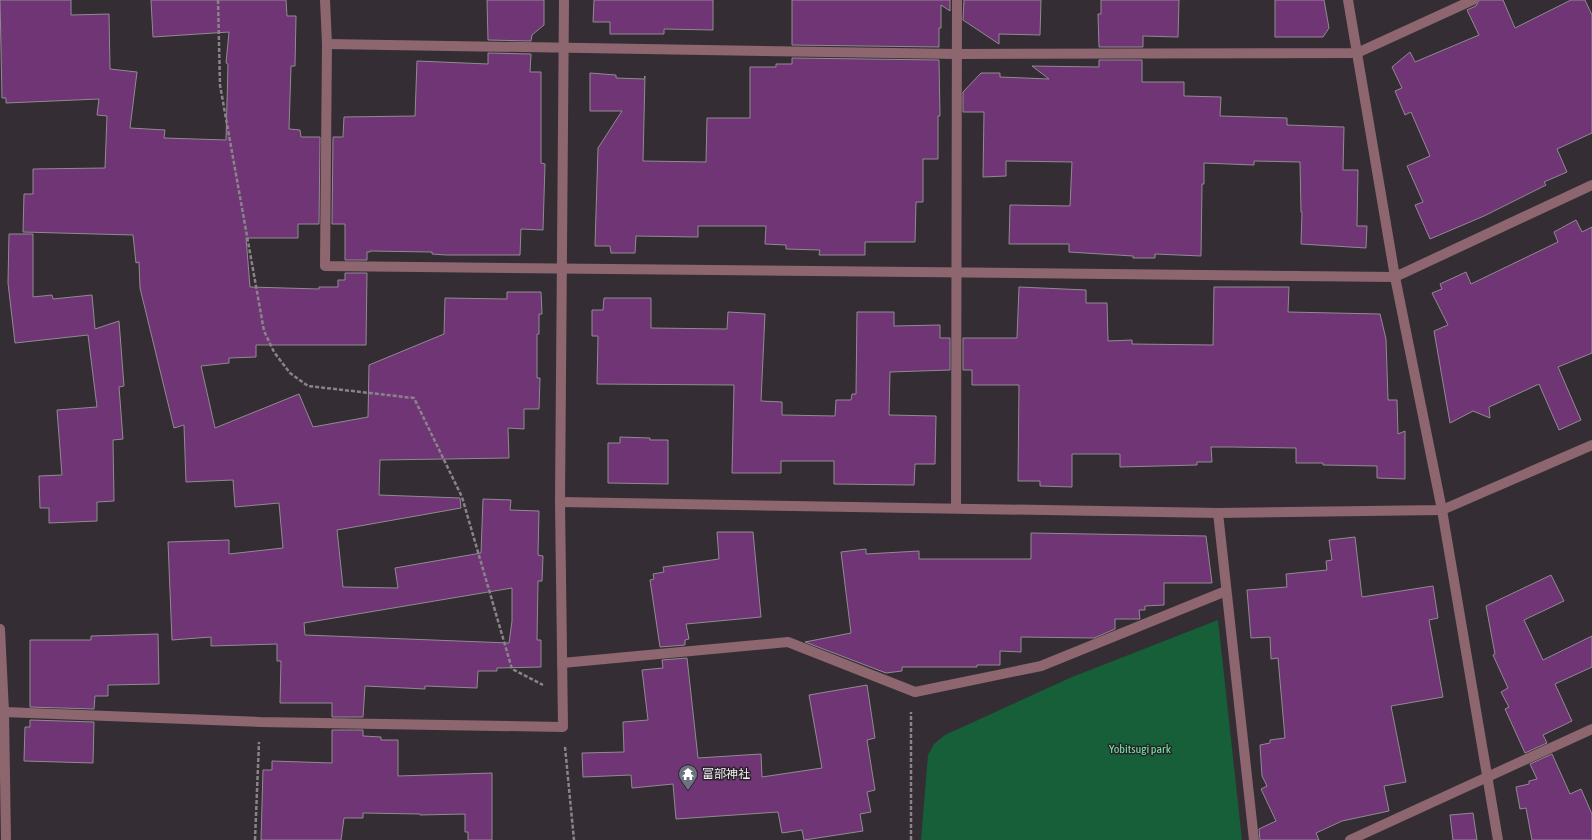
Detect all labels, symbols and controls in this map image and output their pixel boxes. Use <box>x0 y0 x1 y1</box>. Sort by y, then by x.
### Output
park label: Yobitsugi park <box>1109 742 1172 756</box>
temple icon: 富部神社 <box>677 763 699 791</box>
place label: 富部神社 <box>702 767 750 781</box>

